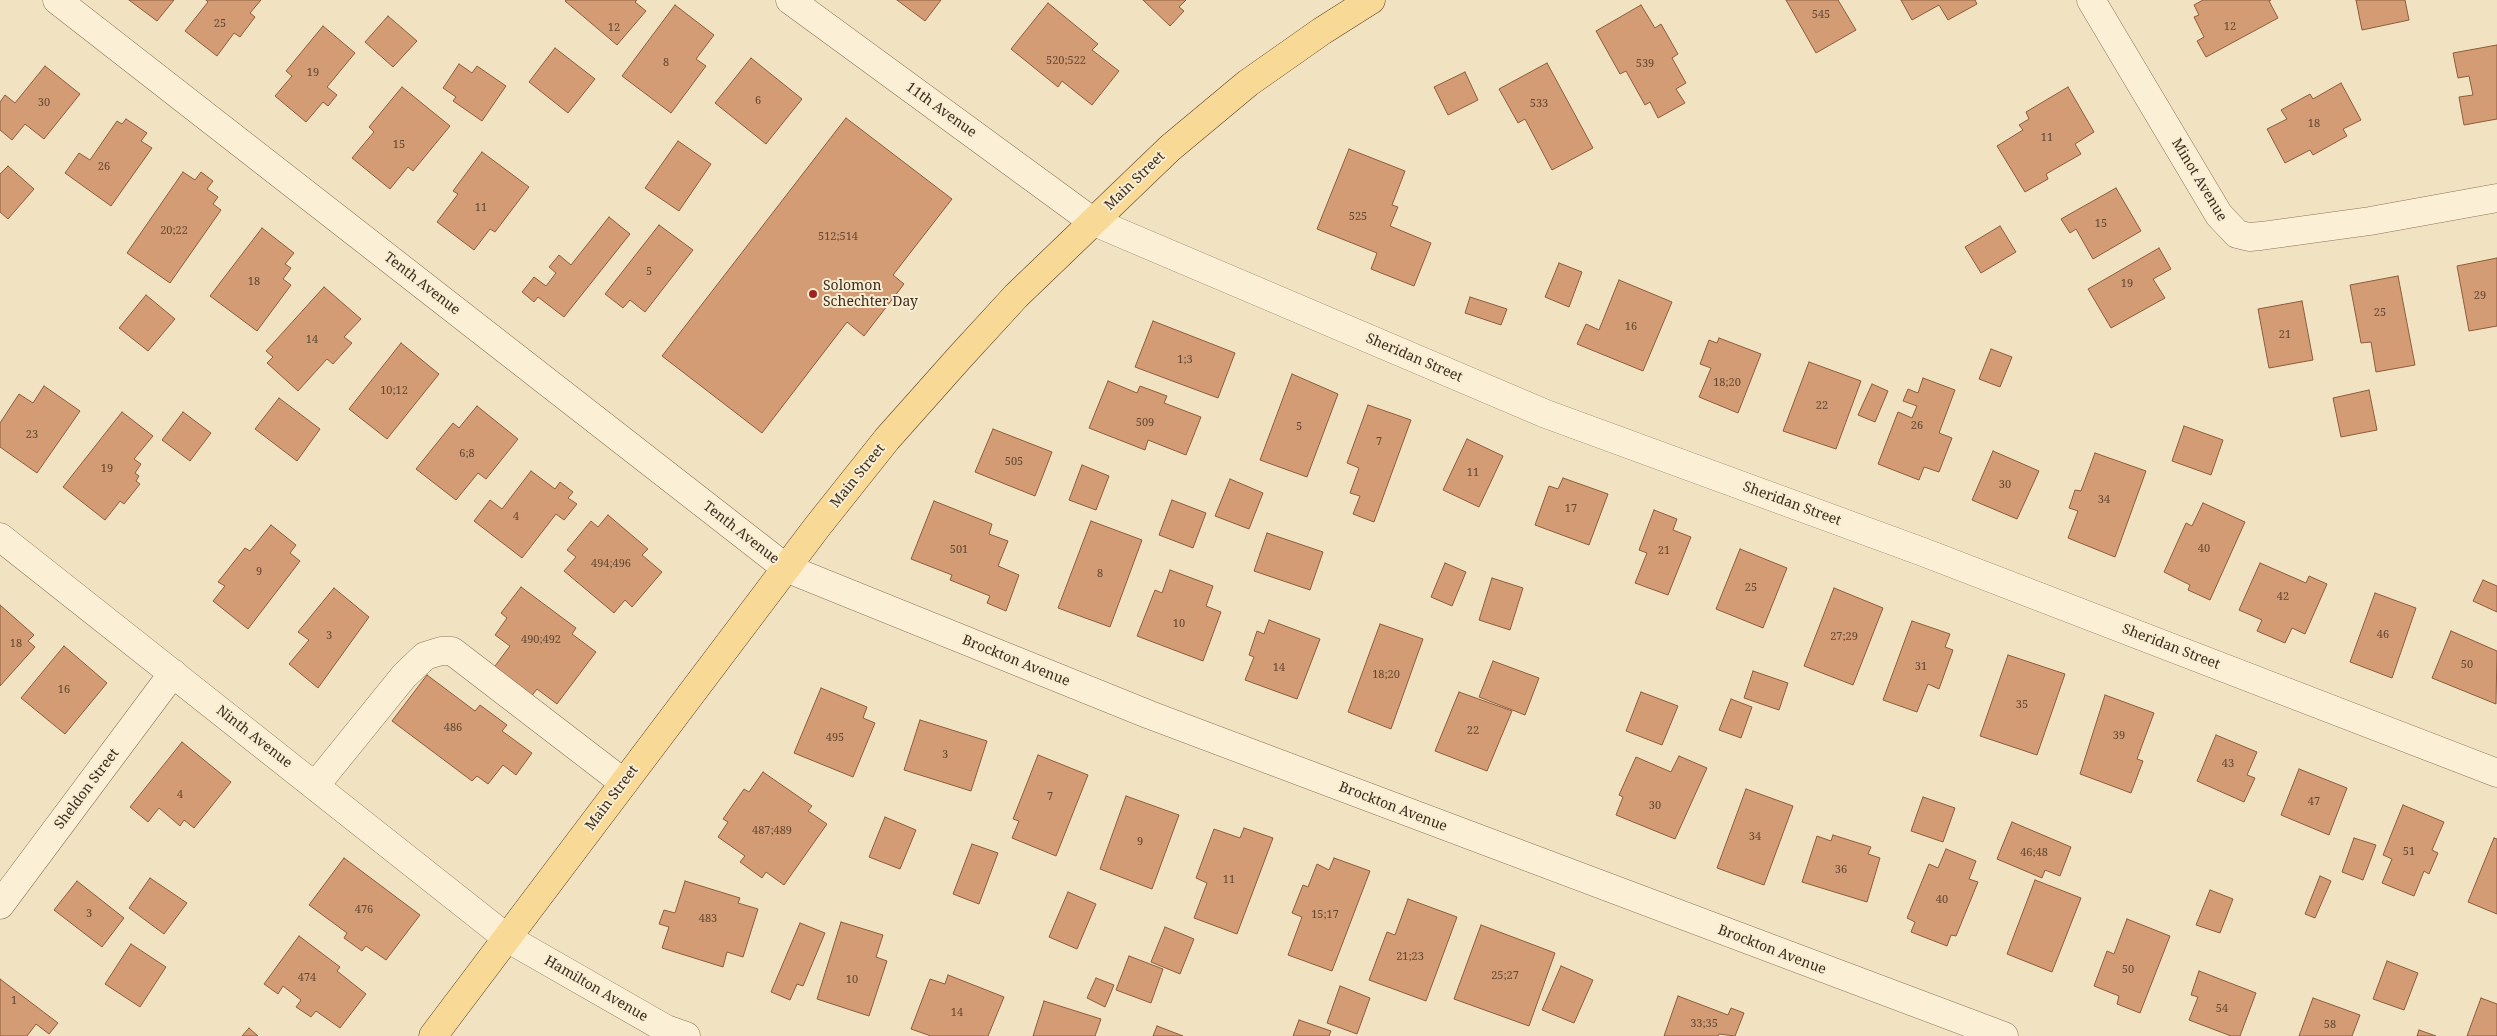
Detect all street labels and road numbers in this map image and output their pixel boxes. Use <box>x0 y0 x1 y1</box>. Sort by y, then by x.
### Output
street label: 11th Avenue <box>902 79 980 141</box>
street label: Minot Avenue <box>2168 136 2230 224</box>
street label: Main Street <box>1101 148 1169 214</box>
street label: Tenth Avenue <box>381 249 463 319</box>
street label: Sheridan Street <box>1363 330 1465 386</box>
street label: Main Street <box>827 441 889 511</box>
street label: Sheridan Street <box>1741 478 1843 530</box>
street label: Tenth Avenue <box>700 498 782 568</box>
street label: Sheridan Street <box>2120 621 2222 673</box>
street label: Brockton Avenue <box>960 632 1072 690</box>
street label: Ninth Avenue <box>213 702 295 772</box>
street label: Sheldon Street <box>51 745 123 833</box>
street label: Main Street <box>582 762 642 834</box>
street label: Brockton Avenue <box>1336 779 1450 835</box>
street label: Brockton Avenue <box>1715 922 1829 978</box>
street label: Hamilton Avenue <box>541 953 651 1025</box>

